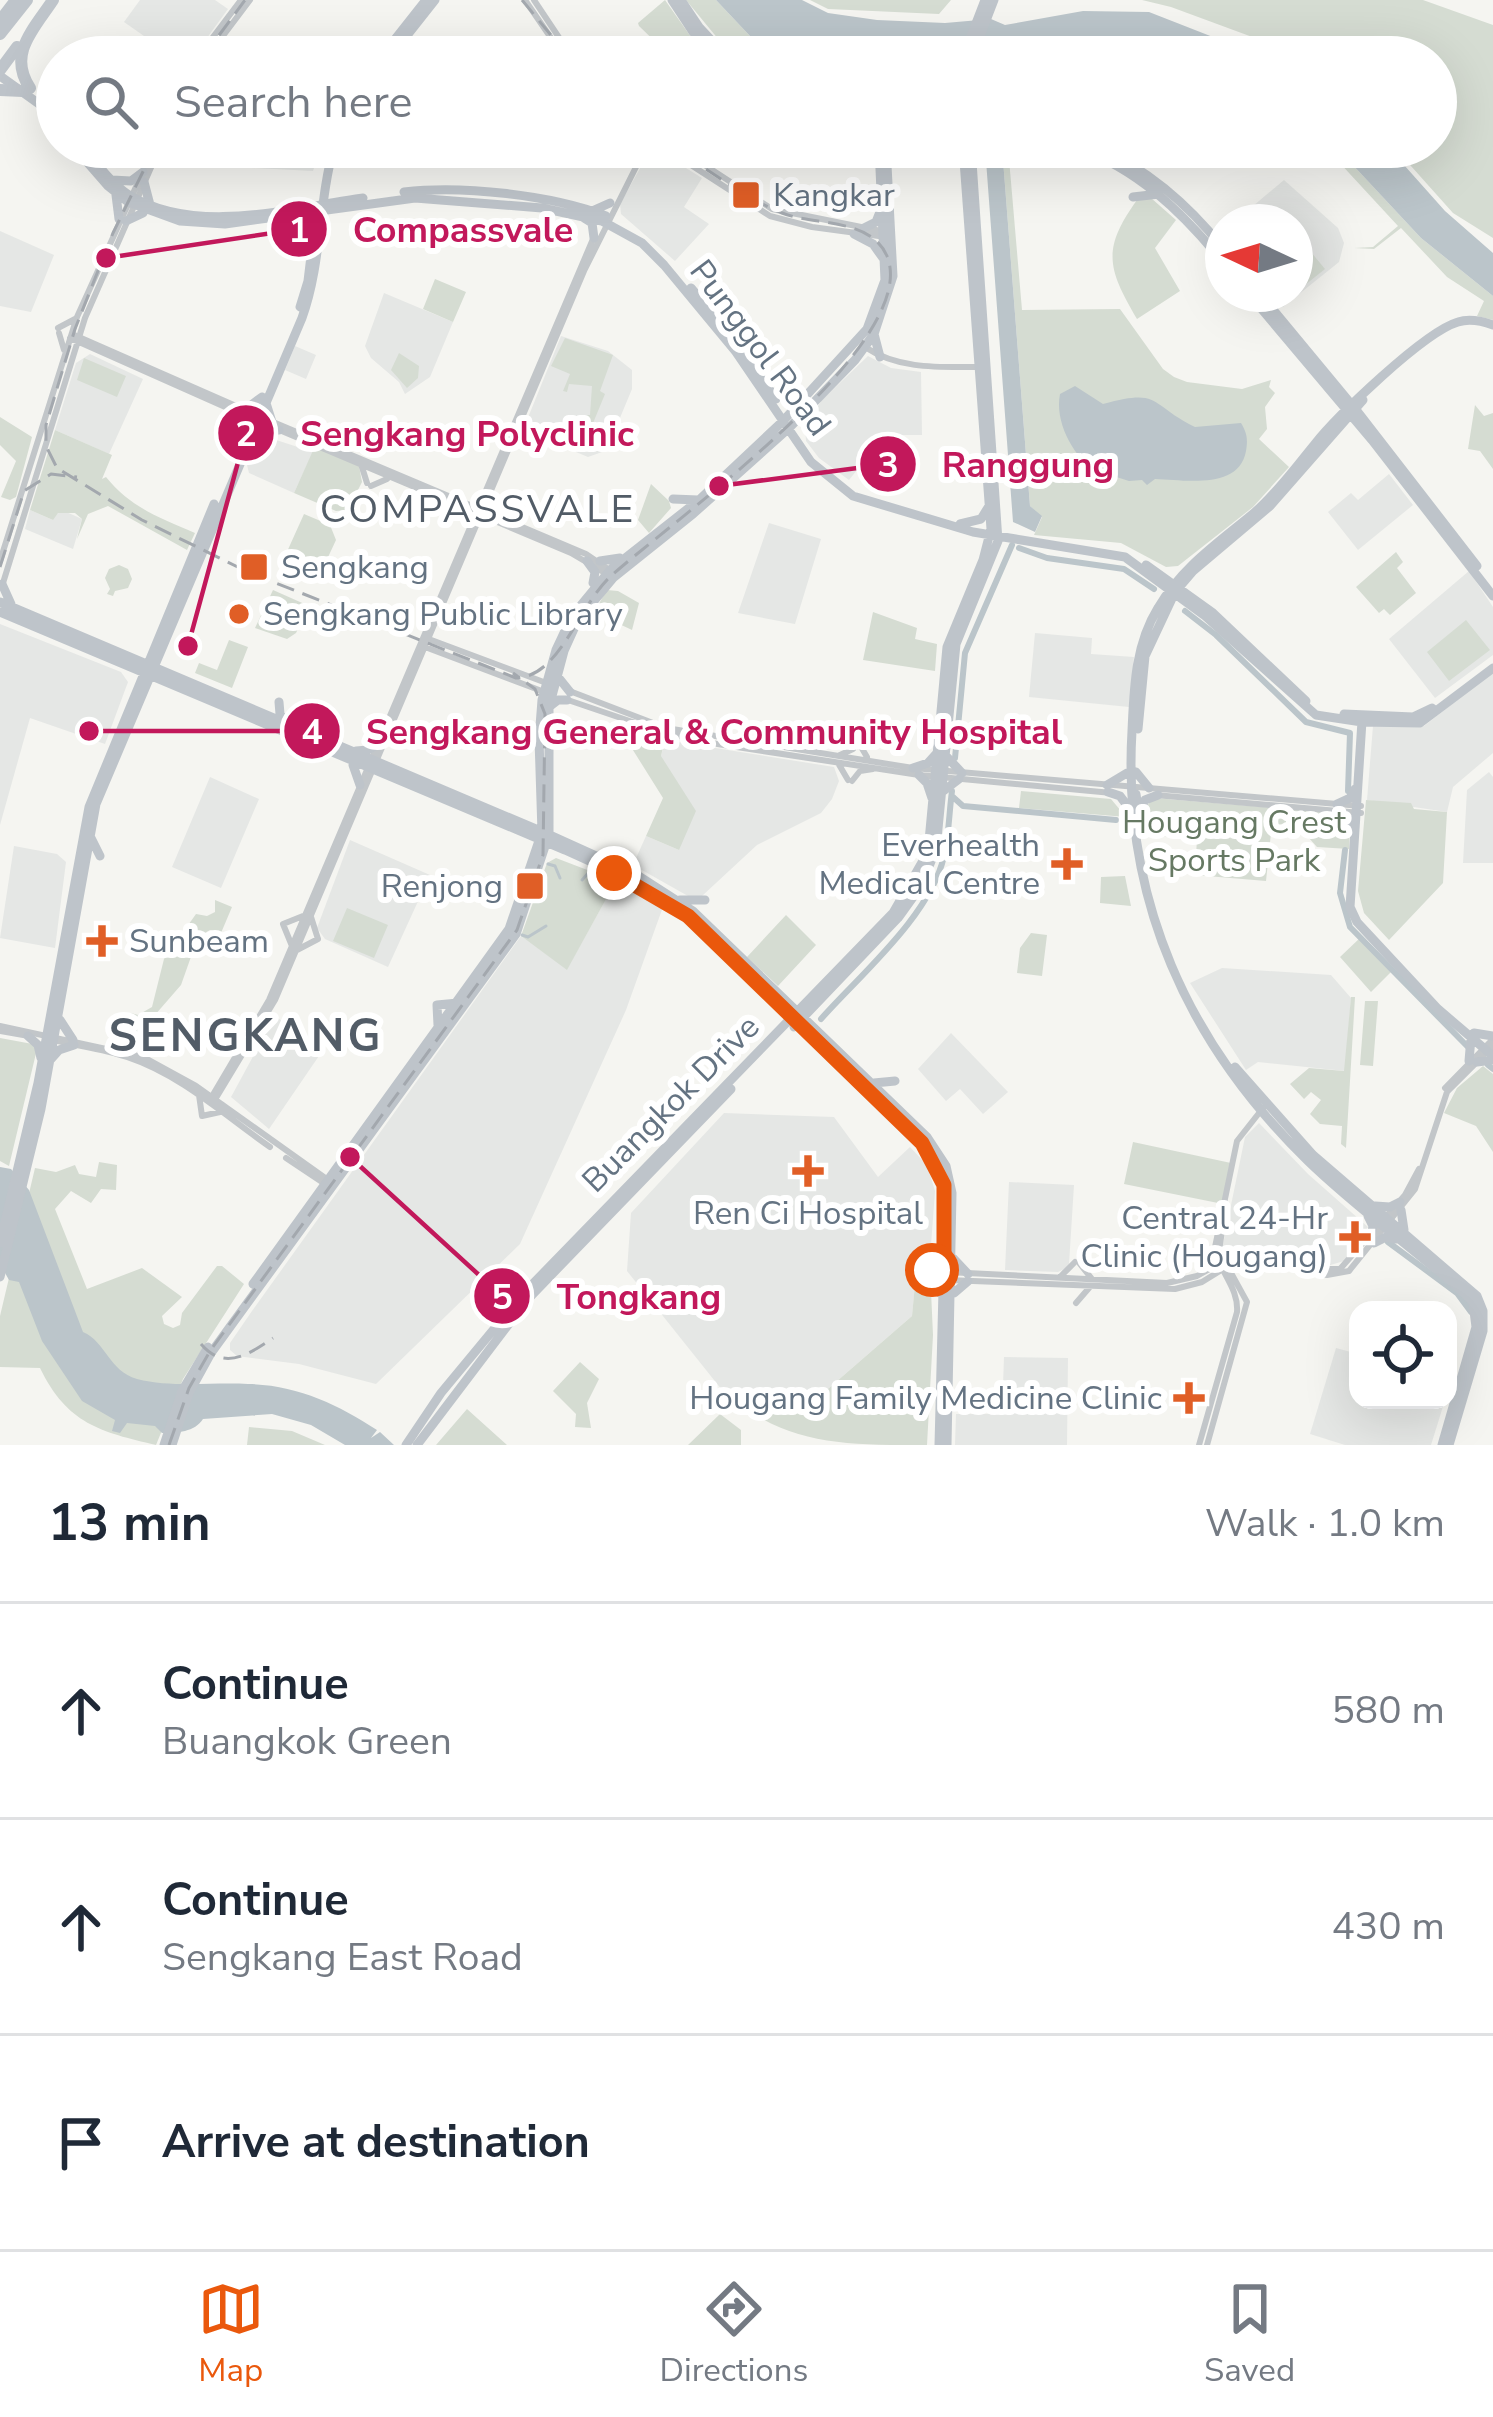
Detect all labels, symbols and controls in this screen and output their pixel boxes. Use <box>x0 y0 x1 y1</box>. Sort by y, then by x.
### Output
search box <box>36 36 1457 168</box>
icon: search <box>78 69 144 135</box>
text: Search here <box>174 72 413 133</box>
place label: Kangkar <box>773 173 895 218</box>
marker: Kangkar <box>730 179 762 211</box>
callout: Compassvale <box>269 193 598 265</box>
north arrow <box>1205 204 1313 312</box>
text: 1 <box>288 206 310 255</box>
text: Compassvale <box>353 206 573 255</box>
street label: Punggol Road <box>679 251 841 445</box>
callout: Sengkang Polyclinic <box>216 397 658 469</box>
text: 2 <box>235 410 257 459</box>
text: Sengkang Polyclinic <box>300 410 634 459</box>
callout: Ranggung <box>858 428 1138 500</box>
text: 3 <box>877 441 899 490</box>
text: Ranggung <box>942 441 1114 490</box>
district label: COMPASSVALE <box>320 483 636 536</box>
place label: Sengkang <box>281 545 429 590</box>
marker: Sengkang <box>238 551 270 583</box>
place label: Sengkang Public Library <box>263 592 623 637</box>
marker: Sengkang Public Library <box>226 601 252 627</box>
callout: Sengkang General & Community Hospital <box>282 695 1086 767</box>
text: 4 <box>301 708 323 757</box>
text: Sengkang General & Community Hospital <box>366 708 1063 757</box>
park label: Hougang Crest Sports Park <box>1122 800 1346 883</box>
place label: Everhealth Medical Centre <box>818 823 1040 906</box>
route end <box>587 846 641 900</box>
marker: Everhealth Medical Centre <box>1051 848 1083 880</box>
place label: Renjong <box>381 864 503 909</box>
marker: Renjong <box>514 870 546 902</box>
place label: Sunbeam <box>129 919 269 964</box>
marker: Sunbeam <box>86 925 118 957</box>
street label: Buangkok Drive <box>572 1005 770 1203</box>
district label: SENGKANG <box>108 1006 384 1067</box>
marker: Ren Ci Hospital <box>792 1155 824 1187</box>
place label: Ren Ci Hospital <box>693 1191 923 1236</box>
place label: Central 24-Hr Clinic (Hougang) <box>1080 1196 1328 1279</box>
marker: Central 24-Hr Clinic (Hougang) <box>1339 1221 1371 1253</box>
route start <box>905 1243 959 1297</box>
callout: Tongkang <box>472 1260 745 1332</box>
text: 5 <box>491 1273 513 1322</box>
text: Tongkang <box>557 1273 721 1322</box>
map controls <box>1349 1301 1457 1409</box>
button: locate <box>1349 1301 1457 1409</box>
place label: Hougang Family Medicine Clinic <box>689 1376 1162 1421</box>
marker: Hougang Family Medicine Clinic <box>1173 1382 1205 1414</box>
text: 13 min <box>48 1488 211 1558</box>
text: Walk · 1.0 km <box>1205 1497 1445 1550</box>
text: Continue <box>162 1654 349 1715</box>
icon: ahead <box>48 1678 114 1744</box>
text: 580 m <box>1331 1684 1445 1737</box>
text: Buangkok Green <box>162 1715 452 1768</box>
text: Continue <box>162 1870 349 1931</box>
icon: ahead <box>48 1894 114 1960</box>
text: 430 m <box>1331 1900 1445 1953</box>
text: Sengkang East Road <box>162 1931 523 1984</box>
icon: arrive <box>48 2110 114 2176</box>
text: Arrive at destination <box>162 2112 590 2173</box>
tab: Map <box>198 2276 264 2393</box>
tab: Directions <box>660 2276 808 2393</box>
tab: Saved <box>1204 2276 1295 2393</box>

